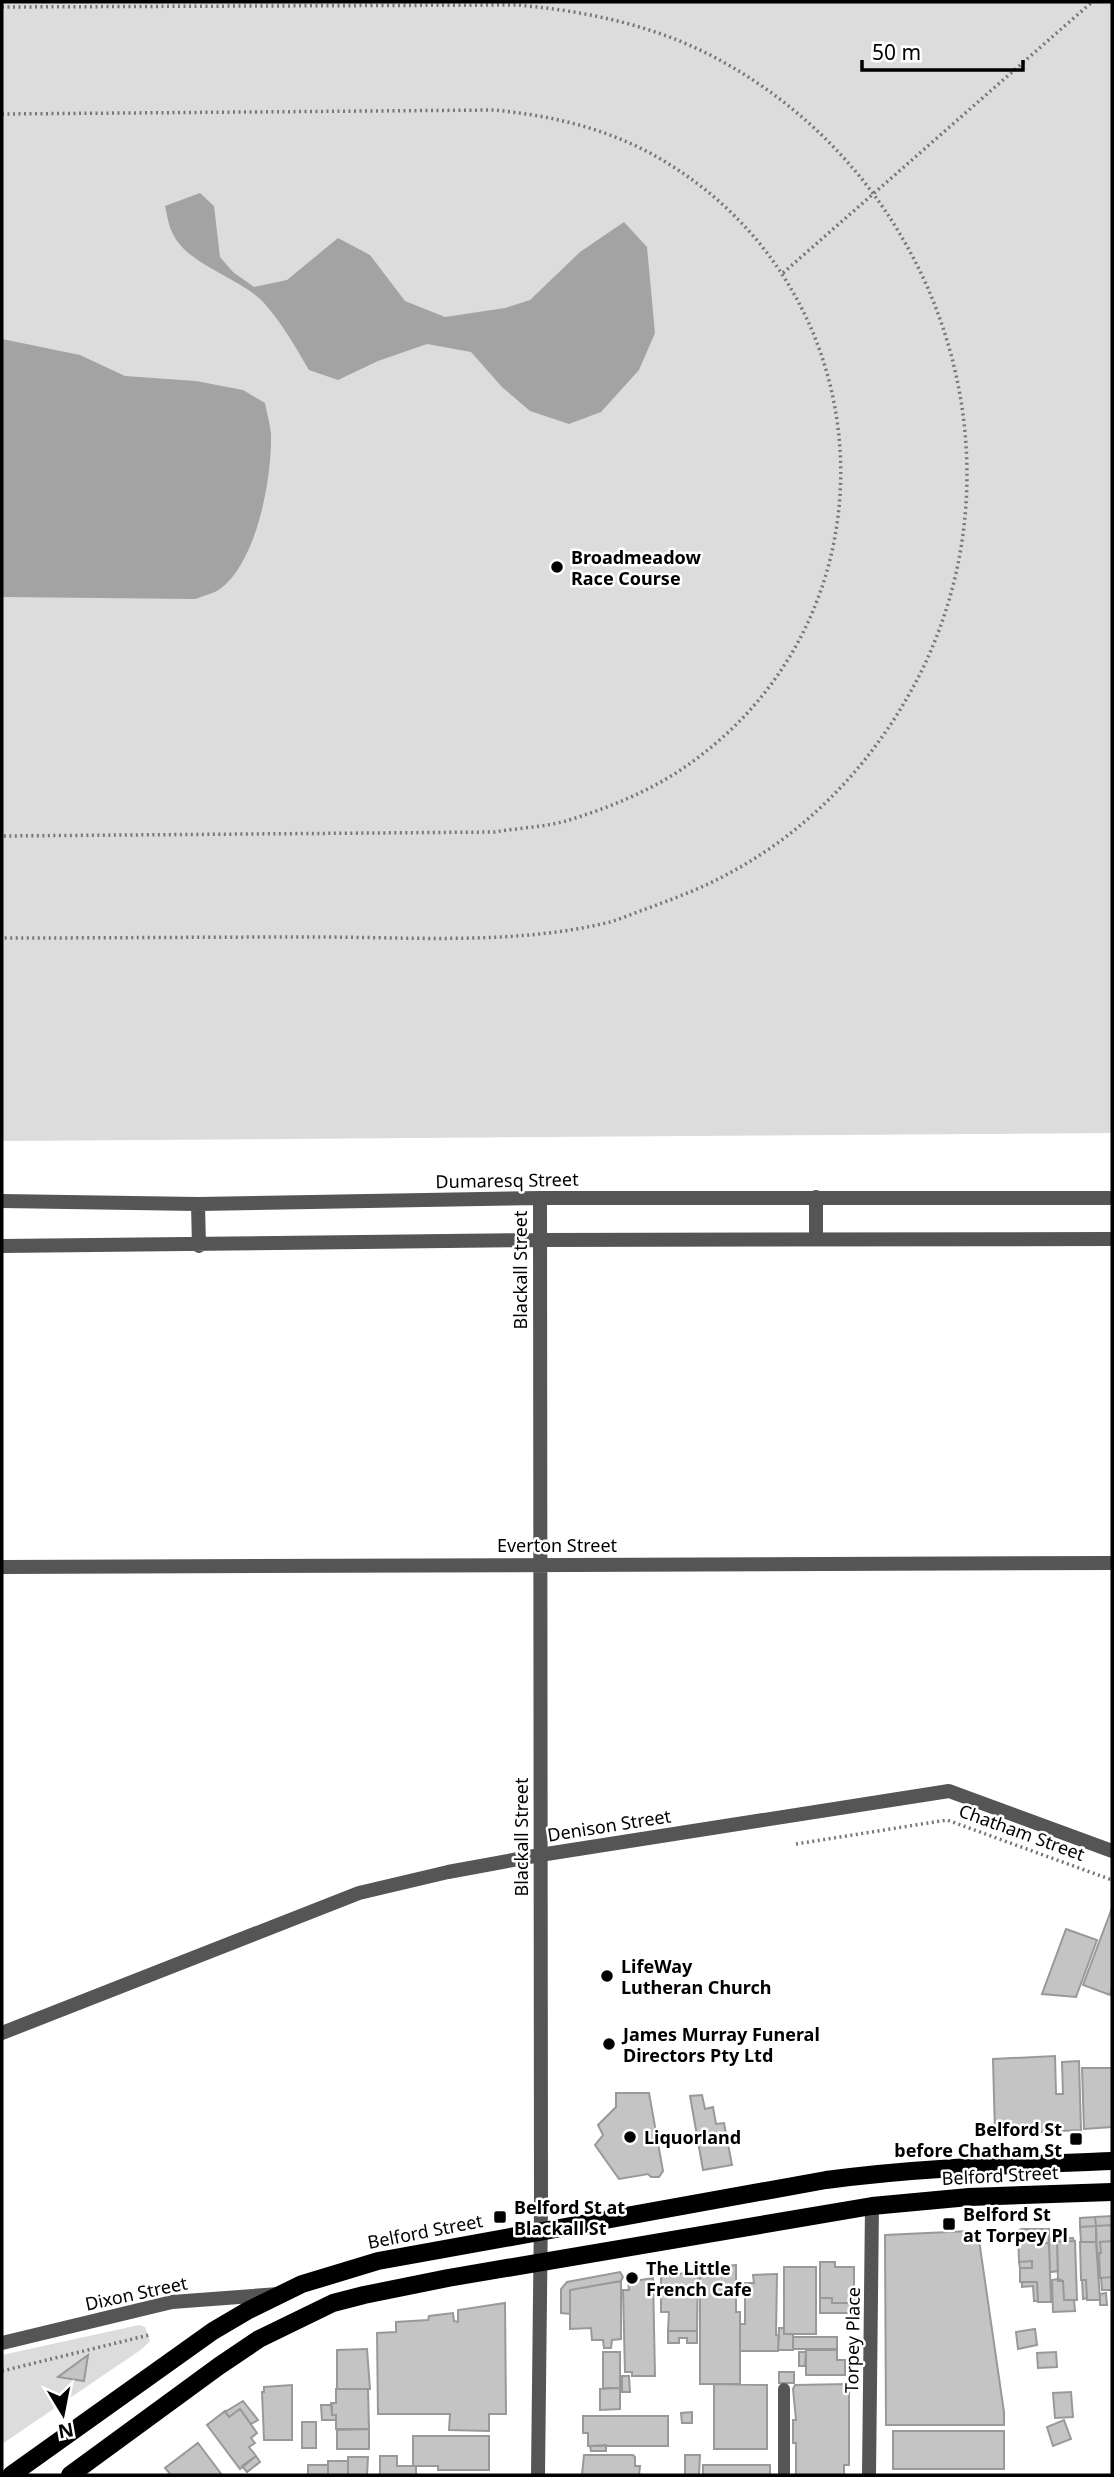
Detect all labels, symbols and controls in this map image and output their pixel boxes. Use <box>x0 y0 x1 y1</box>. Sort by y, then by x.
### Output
scale bar <box>862 28 1023 72</box>
text: 50 m <box>872 38 921 66</box>
place label: Broadmeadow Race Course <box>571 545 701 590</box>
marker: Broadmeadow Race Course <box>549 559 565 575</box>
street label: Dumaresq Street <box>435 1167 579 1193</box>
street label: Blackall Street <box>508 1210 532 1330</box>
street label: Everton Street <box>497 1533 618 1557</box>
street label: Blackall Street <box>509 1777 533 1897</box>
street label: Chatham Street <box>956 1798 1089 1866</box>
street label: Denison Street <box>546 1803 673 1847</box>
place label: LifeWay Lutheran Church <box>621 1954 772 1999</box>
marker: LifeWay Lutheran Church <box>599 1968 615 1984</box>
place label: James Murray Funeral Directors Pty Ltd <box>621 2022 820 2067</box>
marker: James Murray Funeral Directors Pty Ltd <box>601 2036 617 2052</box>
place label: Belford St before Chatham St <box>894 2117 1062 2162</box>
place label: Liquorland <box>644 2125 741 2149</box>
marker: Liquorland <box>622 2129 638 2145</box>
marker: Belford St before Chatham St <box>1068 2131 1084 2147</box>
street label: Belford Street <box>941 2160 1059 2190</box>
place label: Belford St at Blackall St <box>514 2195 625 2240</box>
place label: Belford St at Torpey Pl <box>963 2202 1068 2247</box>
street label: Belford Street <box>365 2208 485 2254</box>
marker: Belford St at Blackall St <box>492 2209 508 2225</box>
marker: Belford St at Torpey Pl <box>941 2216 957 2232</box>
place label: The Little French Cafe <box>646 2256 752 2301</box>
street label: Dixon Street <box>83 2270 190 2316</box>
marker: The Little French Cafe <box>624 2270 640 2286</box>
street label: Torpey Place <box>839 2287 865 2393</box>
north arrow <box>28 2379 98 2449</box>
text: N <box>56 2417 76 2445</box>

